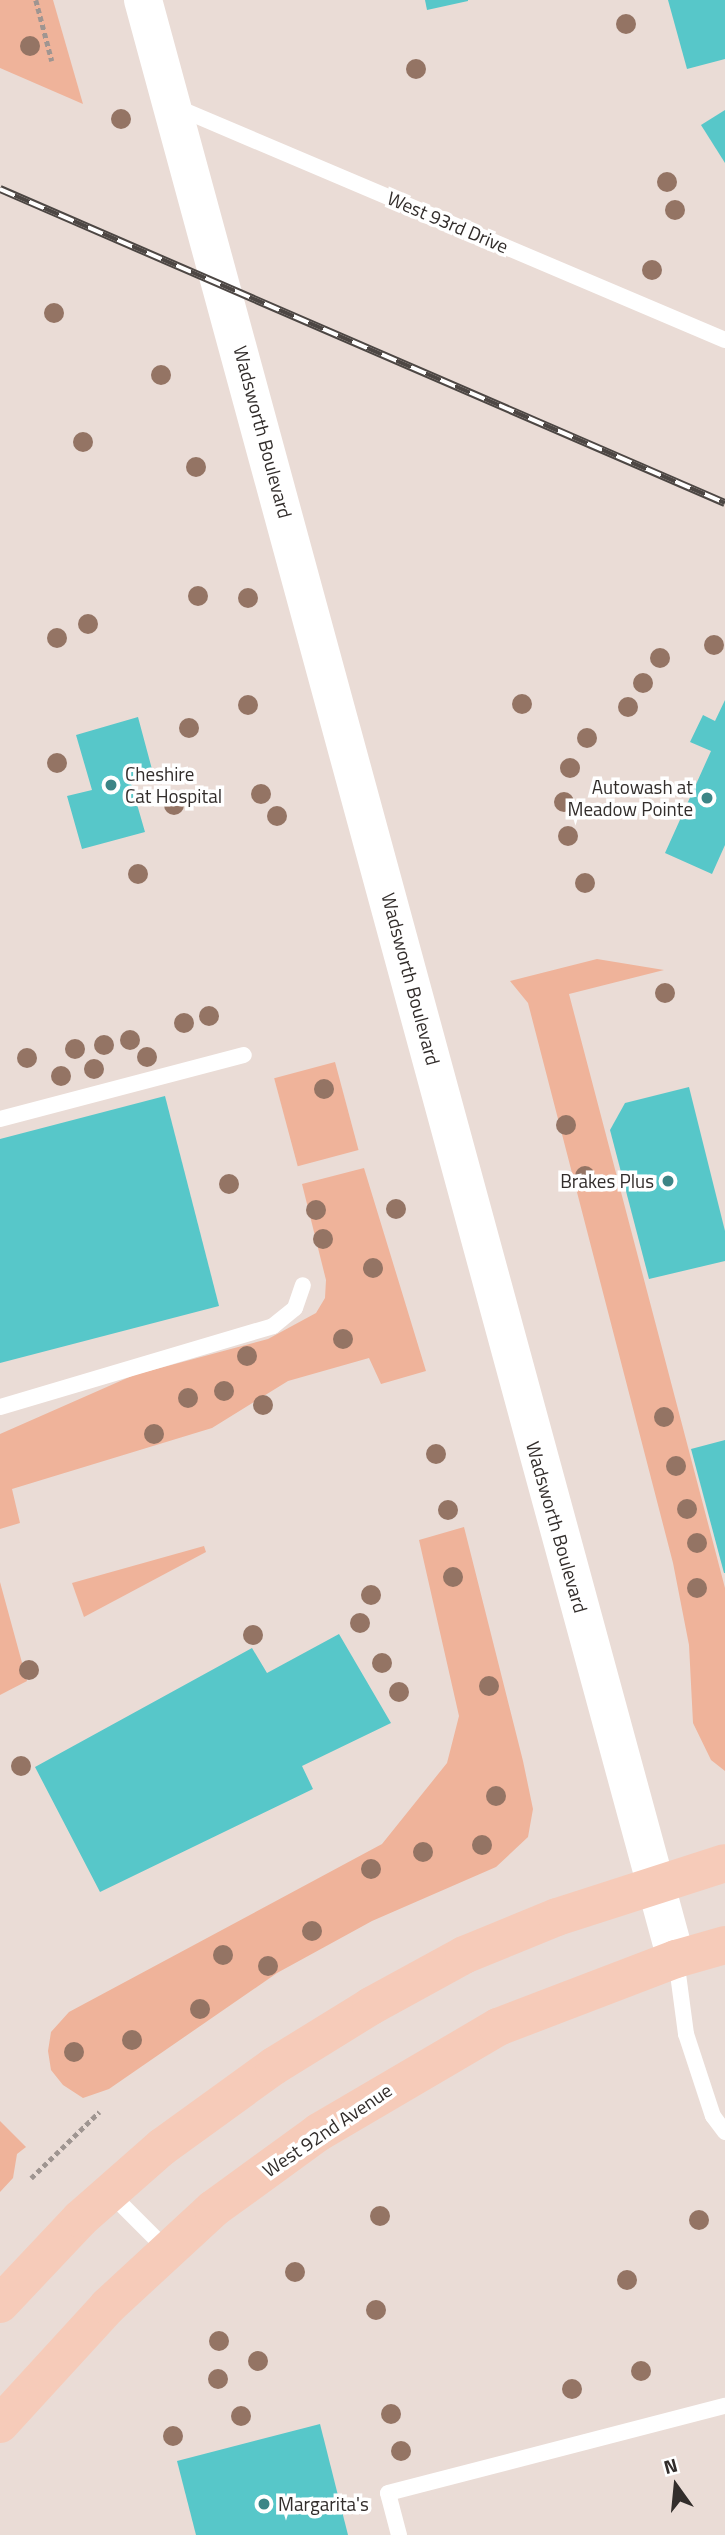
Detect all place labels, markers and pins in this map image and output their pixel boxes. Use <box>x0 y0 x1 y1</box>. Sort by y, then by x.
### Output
place label: Cheshire Cat Hospital <box>125 763 222 807</box>
place label: Autowash at Meadow Pointe <box>568 776 693 820</box>
marker: Cheshire Cat Hospital <box>103 777 119 793</box>
marker: Autowash at Meadow Pointe <box>699 790 715 806</box>
place label: Brakes Plus <box>560 1170 654 1192</box>
marker: Brakes Plus <box>660 1173 676 1189</box>
place label: Margarita's <box>278 2493 369 2515</box>
marker: Margarita's <box>256 2496 272 2512</box>

